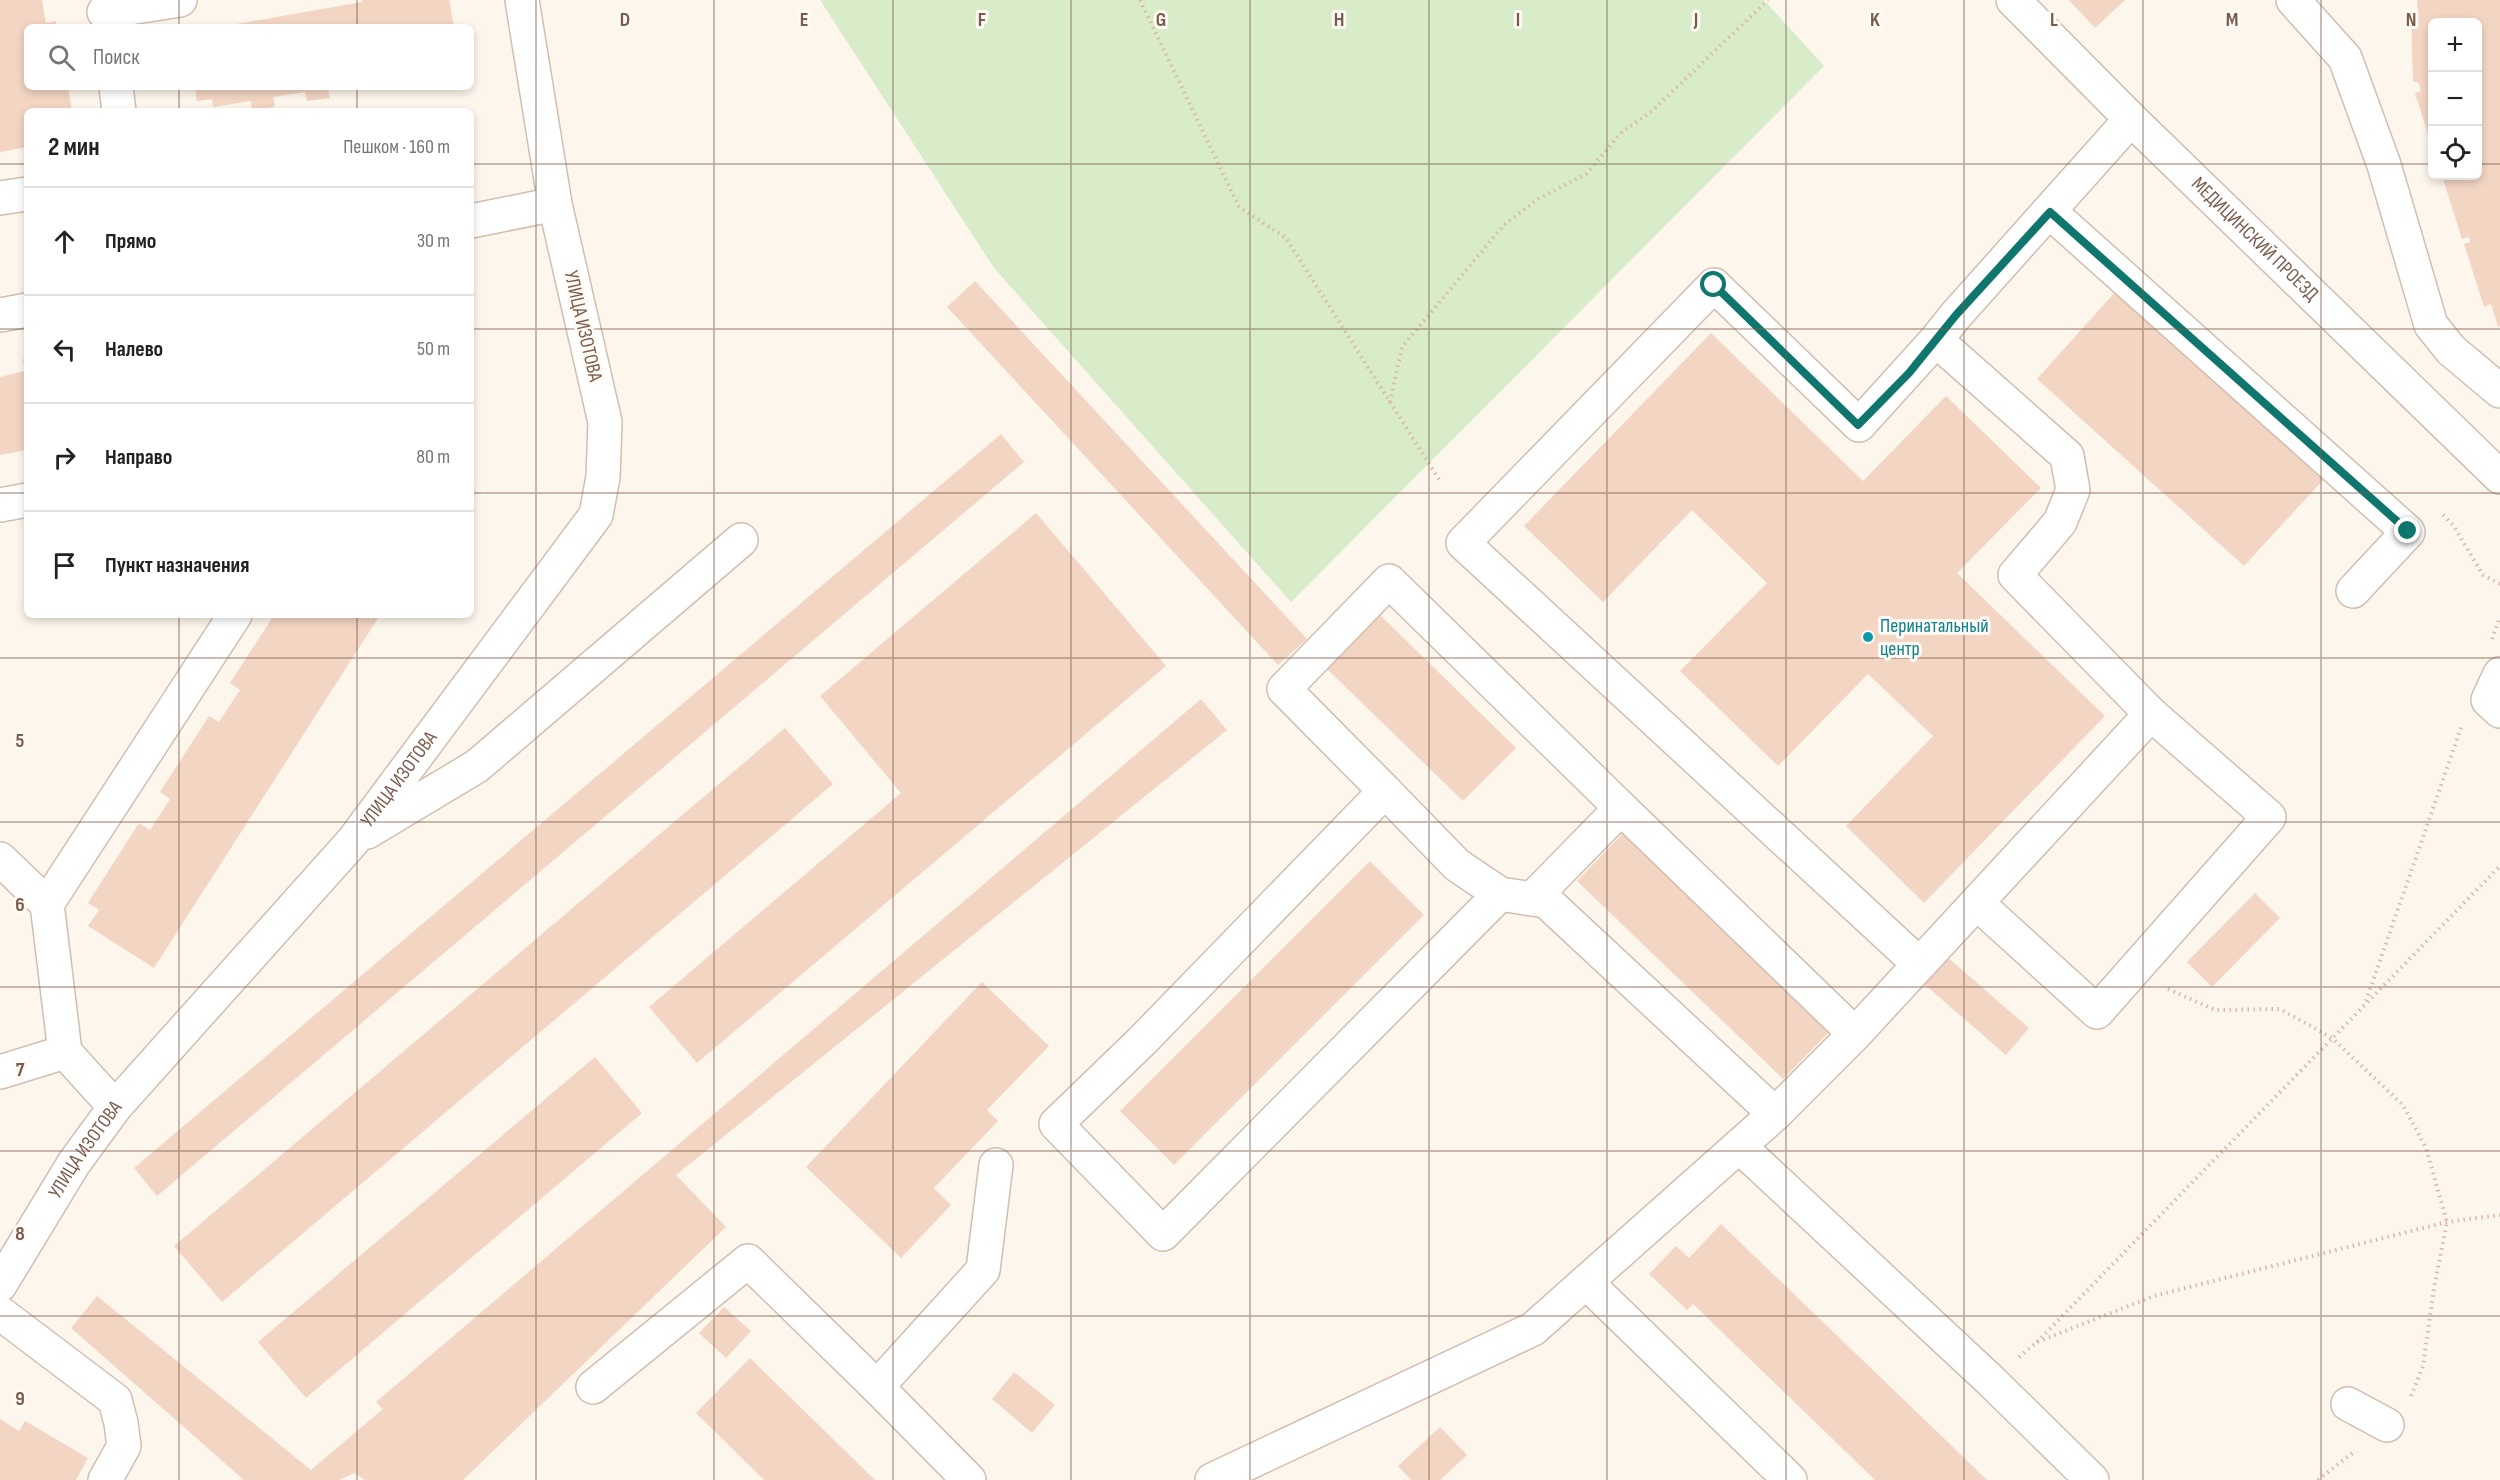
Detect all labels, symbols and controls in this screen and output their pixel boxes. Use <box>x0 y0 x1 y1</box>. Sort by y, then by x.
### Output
text: D <box>620 8 630 32</box>
text: E <box>800 8 808 32</box>
text: F <box>978 8 986 32</box>
text: G <box>1156 8 1166 32</box>
text: H <box>1334 8 1344 32</box>
text: I <box>1516 8 1520 32</box>
text: J <box>1693 8 1698 32</box>
text: K <box>1870 8 1880 32</box>
text: L <box>2050 8 2058 32</box>
text: M <box>2226 8 2238 32</box>
text: N <box>2406 8 2416 32</box>
map controls <box>2428 18 2482 180</box>
button: + <box>2428 18 2482 72</box>
search box <box>24 24 474 90</box>
icon: search <box>45 41 78 74</box>
text: Поиск <box>93 44 139 71</box>
button: − <box>2428 72 2482 126</box>
button: locate <box>2428 126 2482 180</box>
text: 2 мин <box>48 132 100 163</box>
text: Пешком · 160 m <box>343 135 450 159</box>
street label: МЕДИЦИНСКИЙ ПРОЕЗД <box>2186 172 2324 306</box>
icon: ahead <box>48 225 81 258</box>
text: Прямо <box>105 228 156 255</box>
text: 30 m <box>417 229 450 253</box>
street label: УЛИЦА ИЗОТОВА <box>559 268 608 384</box>
route start <box>1700 271 1726 297</box>
icon: left <box>48 333 81 366</box>
text: Налево <box>105 336 163 363</box>
text: 50 m <box>417 337 450 361</box>
icon: right <box>48 441 81 474</box>
text: Направо <box>105 444 172 471</box>
text: 80 m <box>416 445 450 469</box>
route end <box>2394 517 2420 543</box>
icon: arrive <box>48 549 81 582</box>
text: Пункт назначения <box>105 552 249 579</box>
place label: Перинатальный центр <box>1880 614 1989 661</box>
marker: Перинатальный центр <box>1861 630 1875 644</box>
street label: УЛИЦА ИЗОТОВА <box>355 726 443 832</box>
text: 5 <box>16 729 25 753</box>
text: 6 <box>15 893 25 917</box>
text: 7 <box>16 1058 25 1082</box>
street label: УЛИЦА ИЗОТОВА <box>43 1095 127 1203</box>
text: 8 <box>15 1222 25 1246</box>
text: 9 <box>15 1387 25 1411</box>

